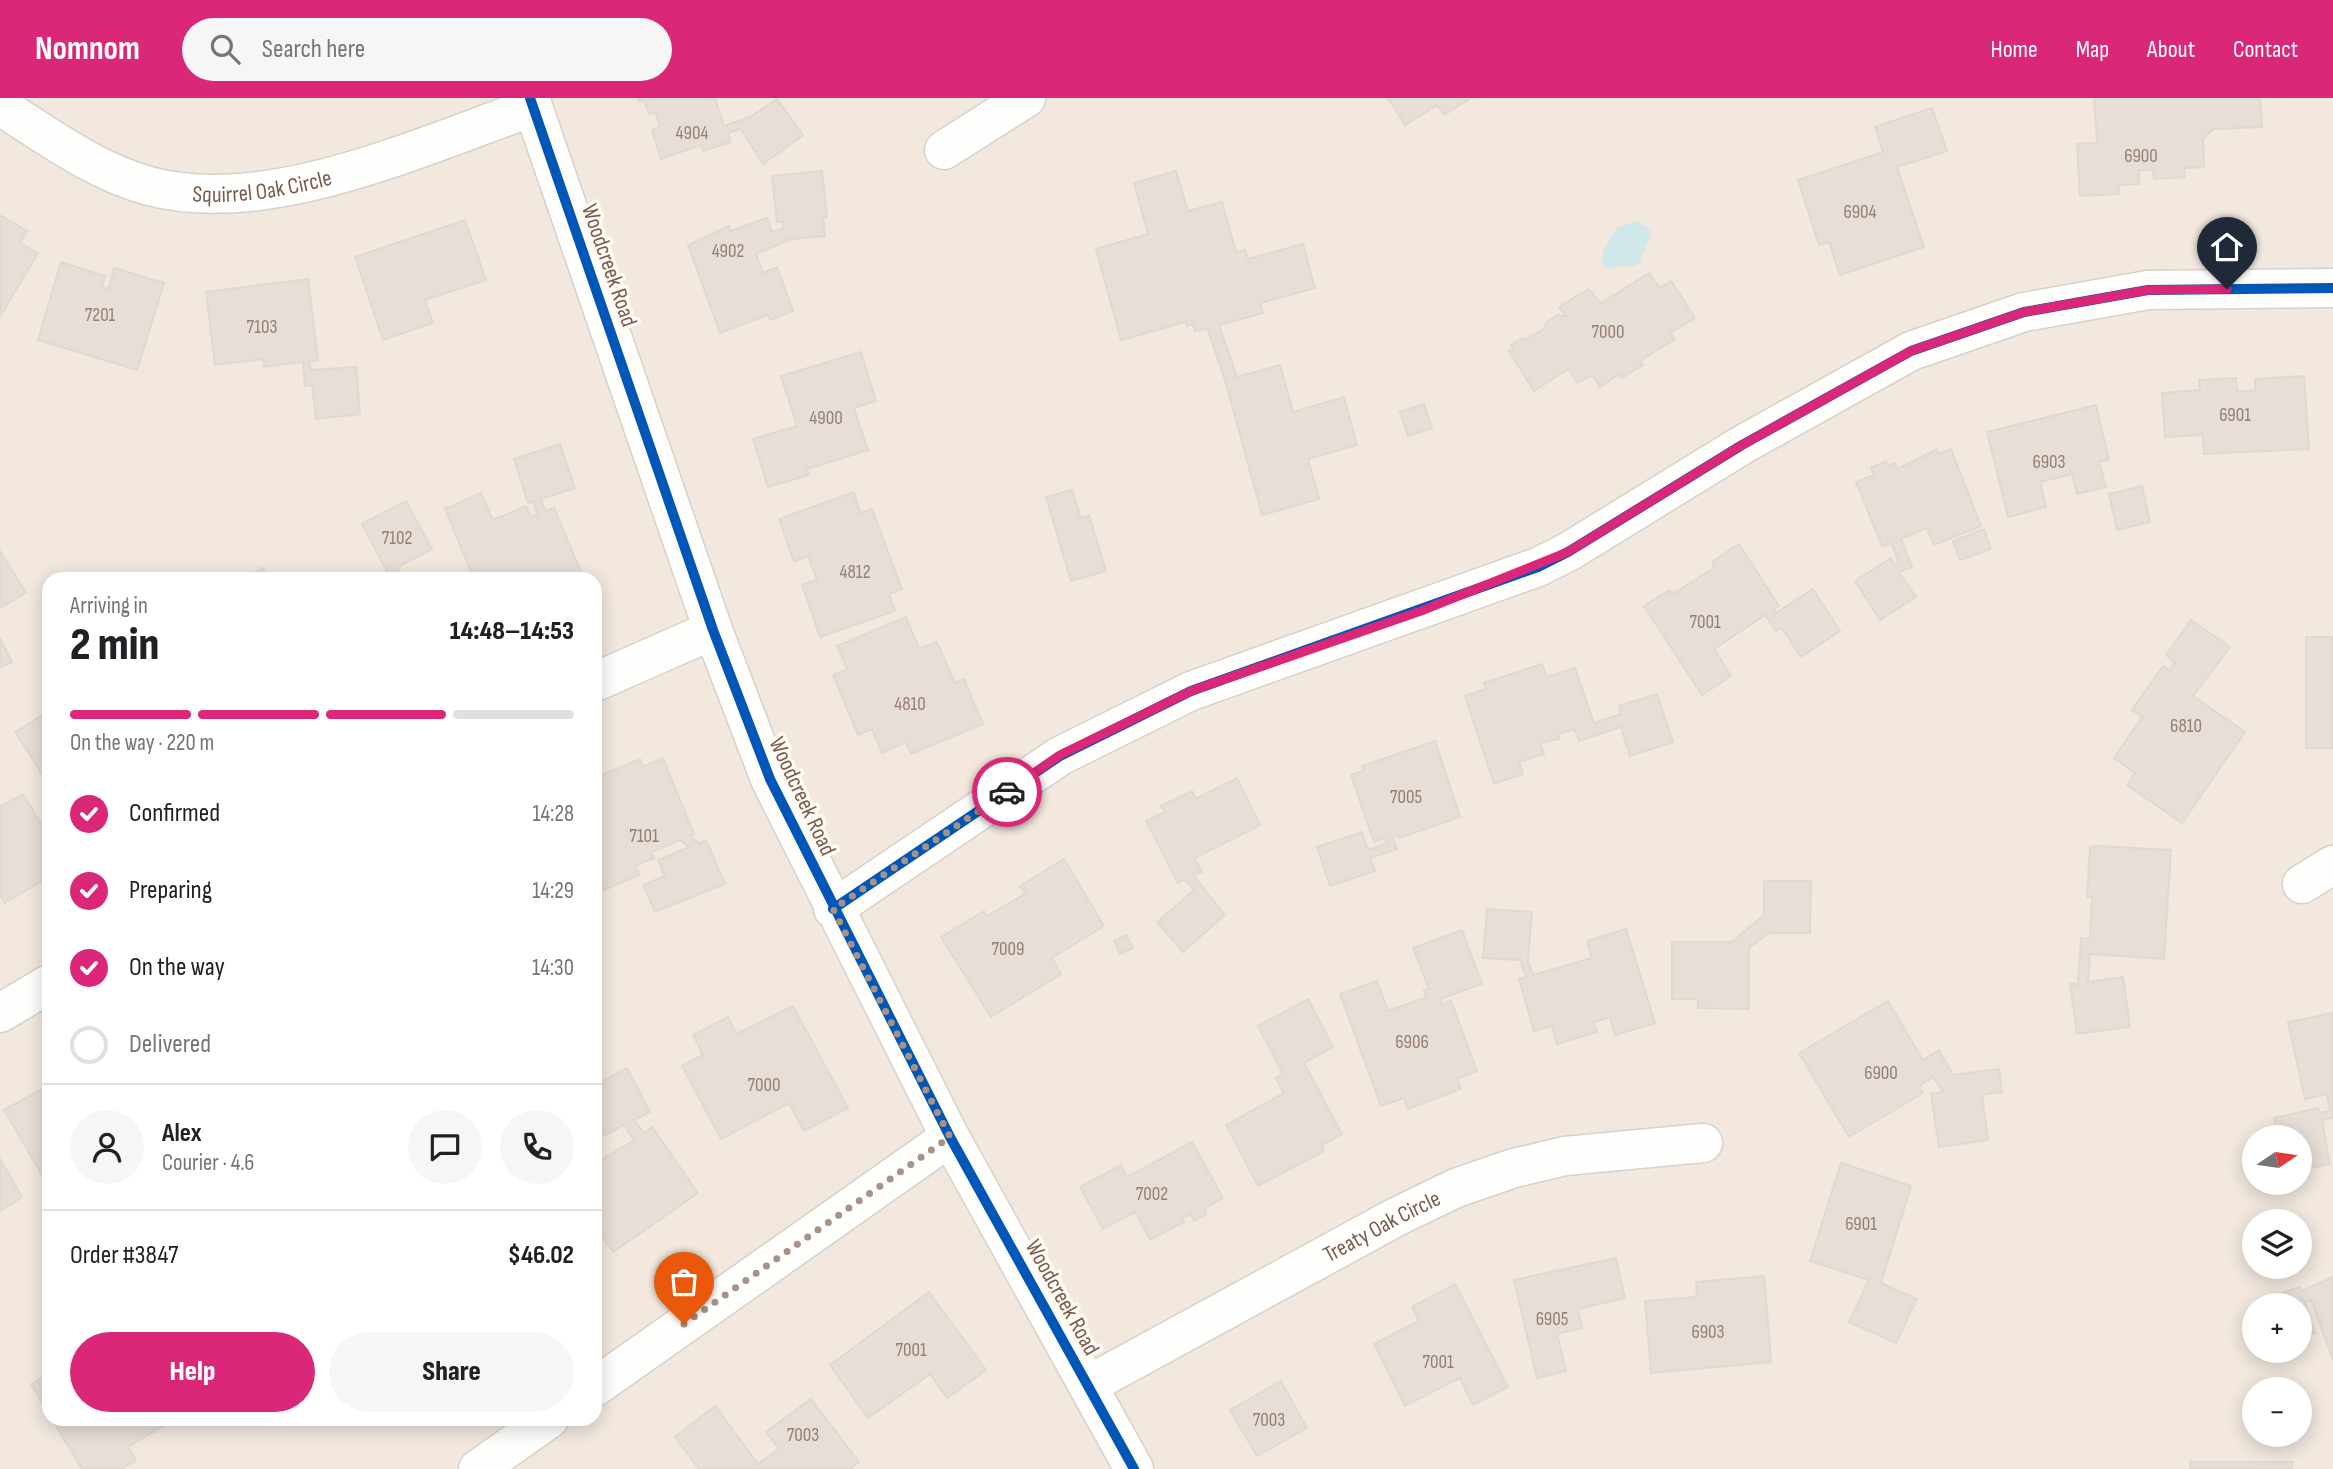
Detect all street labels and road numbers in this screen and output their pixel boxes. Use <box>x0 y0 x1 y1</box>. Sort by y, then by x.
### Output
street label: Squirrel Oak Circle <box>192 164 335 209</box>
street label: Woodcreek Road <box>575 200 643 330</box>
street label: Woodcreek Road <box>762 733 842 860</box>
street label: Treaty Oak Circle <box>1319 1185 1445 1269</box>
street label: Woodcreek Road <box>1019 1235 1105 1360</box>

